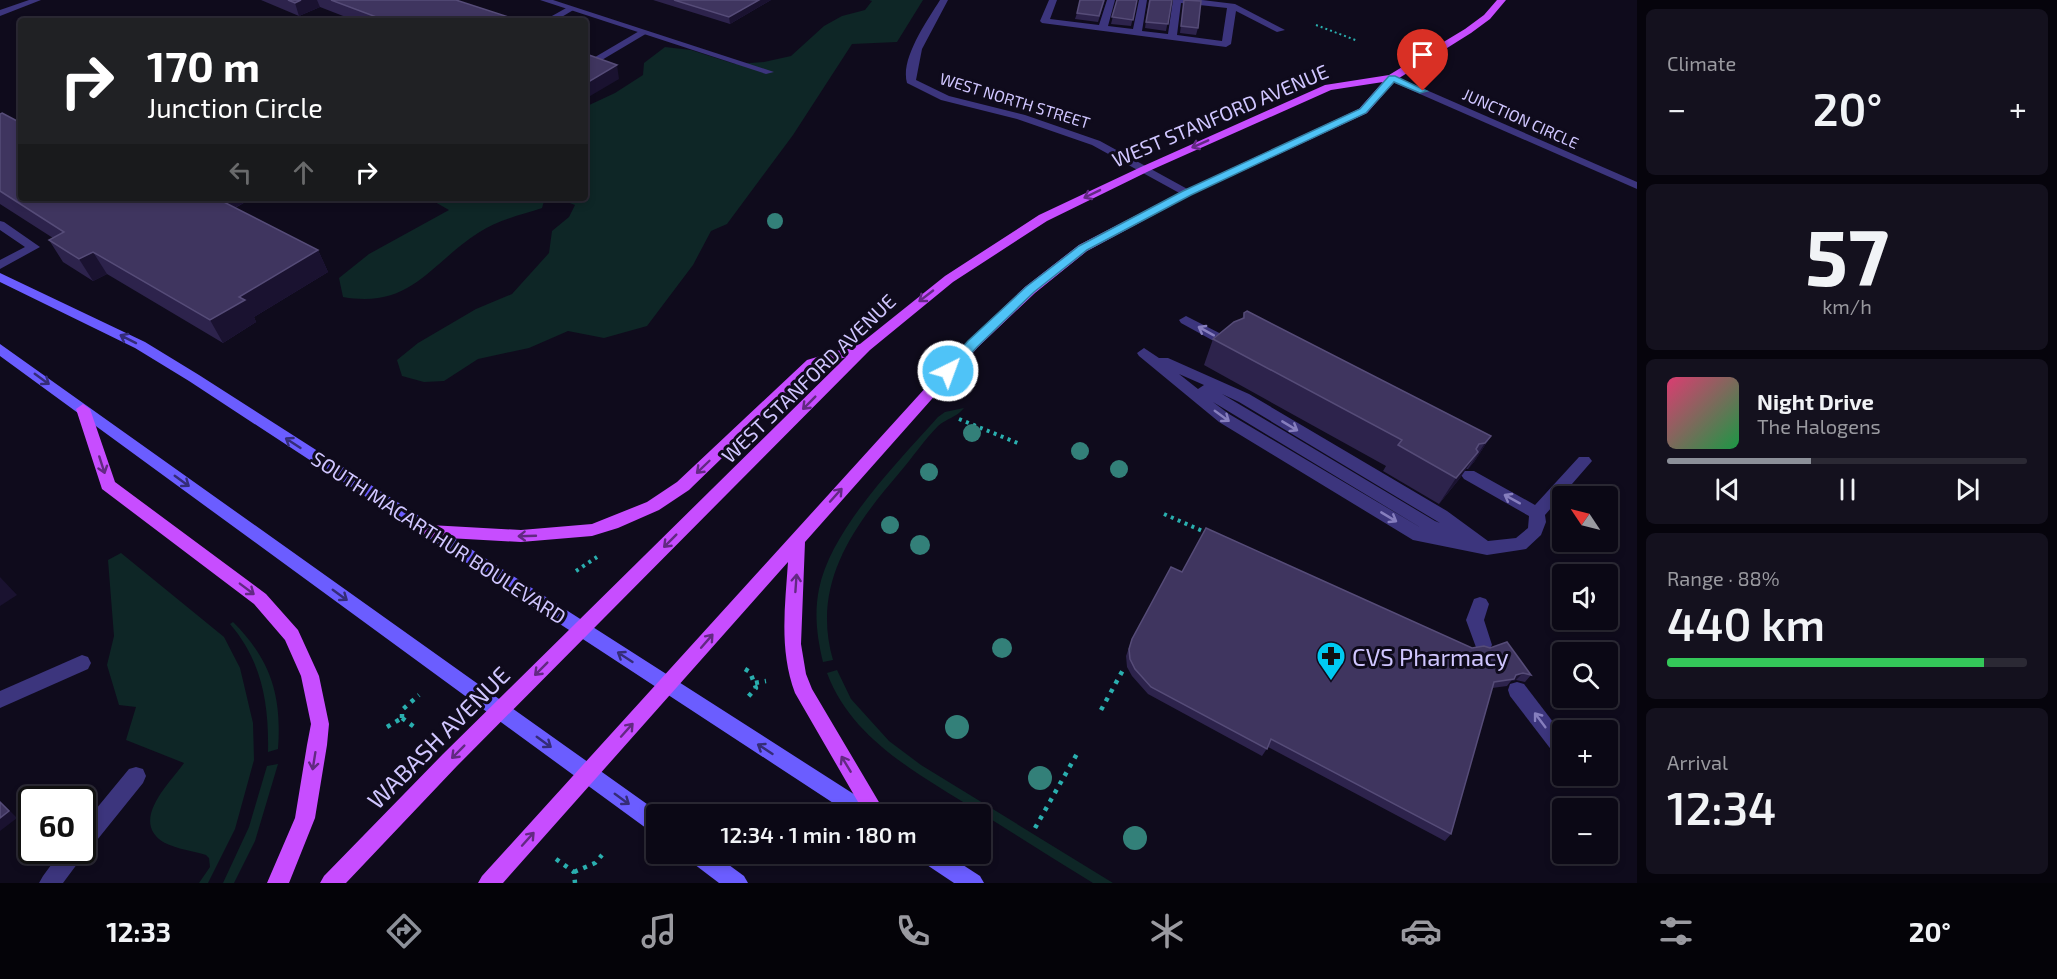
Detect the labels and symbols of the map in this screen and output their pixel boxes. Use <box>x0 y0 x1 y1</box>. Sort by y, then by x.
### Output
pin <box>1397 29 1448 91</box>
street label: WEST STANFORD AVENUE <box>1108 59 1332 171</box>
street label: WEST NORTH STREET <box>938 68 1092 132</box>
street label: JUNCTION CIRCLE <box>1460 84 1582 152</box>
one-way arrow <box>1191 139 1209 151</box>
one-way arrow <box>1083 189 1101 201</box>
street label: WEST STANFORD AVENUE <box>716 289 900 467</box>
one-way arrow <box>919 290 935 303</box>
one-way arrow <box>1198 325 1215 337</box>
one-way arrow <box>120 333 137 345</box>
position arrow <box>916 339 980 403</box>
one-way arrow <box>33 373 49 385</box>
one-way arrow <box>801 396 816 411</box>
one-way arrow <box>1214 409 1230 422</box>
one-way arrow <box>1281 420 1298 432</box>
one-way arrow <box>285 437 302 449</box>
street label: SOUTH MACARTHUR BOULEVARD <box>307 446 571 628</box>
one-way arrow <box>97 455 108 474</box>
one-way arrow <box>696 459 711 474</box>
one-way arrow <box>173 475 189 487</box>
north arrow <box>1552 486 1618 552</box>
one-way arrow <box>829 488 843 503</box>
one-way arrow <box>1504 493 1522 504</box>
one-way arrow <box>1380 511 1397 523</box>
one-way arrow <box>518 530 538 542</box>
one-way arrow <box>663 533 678 548</box>
one-way arrow <box>790 573 801 593</box>
one-way arrow <box>239 583 255 596</box>
one-way arrow <box>331 589 347 602</box>
one-way arrow <box>700 634 714 649</box>
pharmacy icon: CVS Pharmacy <box>1315 640 1347 682</box>
place label: CVS Pharmacy <box>1352 642 1509 671</box>
one-way arrow <box>617 650 634 662</box>
street label: WABASH AVENUE <box>361 660 515 814</box>
one-way arrow <box>534 662 548 677</box>
one-way arrow <box>1534 712 1547 728</box>
one-way arrow <box>620 723 634 738</box>
one-way arrow <box>535 736 551 748</box>
one-way arrow <box>757 743 774 755</box>
one-way arrow <box>451 744 466 759</box>
one-way arrow <box>308 750 319 770</box>
one-way arrow <box>840 756 852 773</box>
speed limit sign: 60 <box>18 786 96 864</box>
one-way arrow <box>614 793 630 805</box>
one-way arrow <box>521 832 535 847</box>

